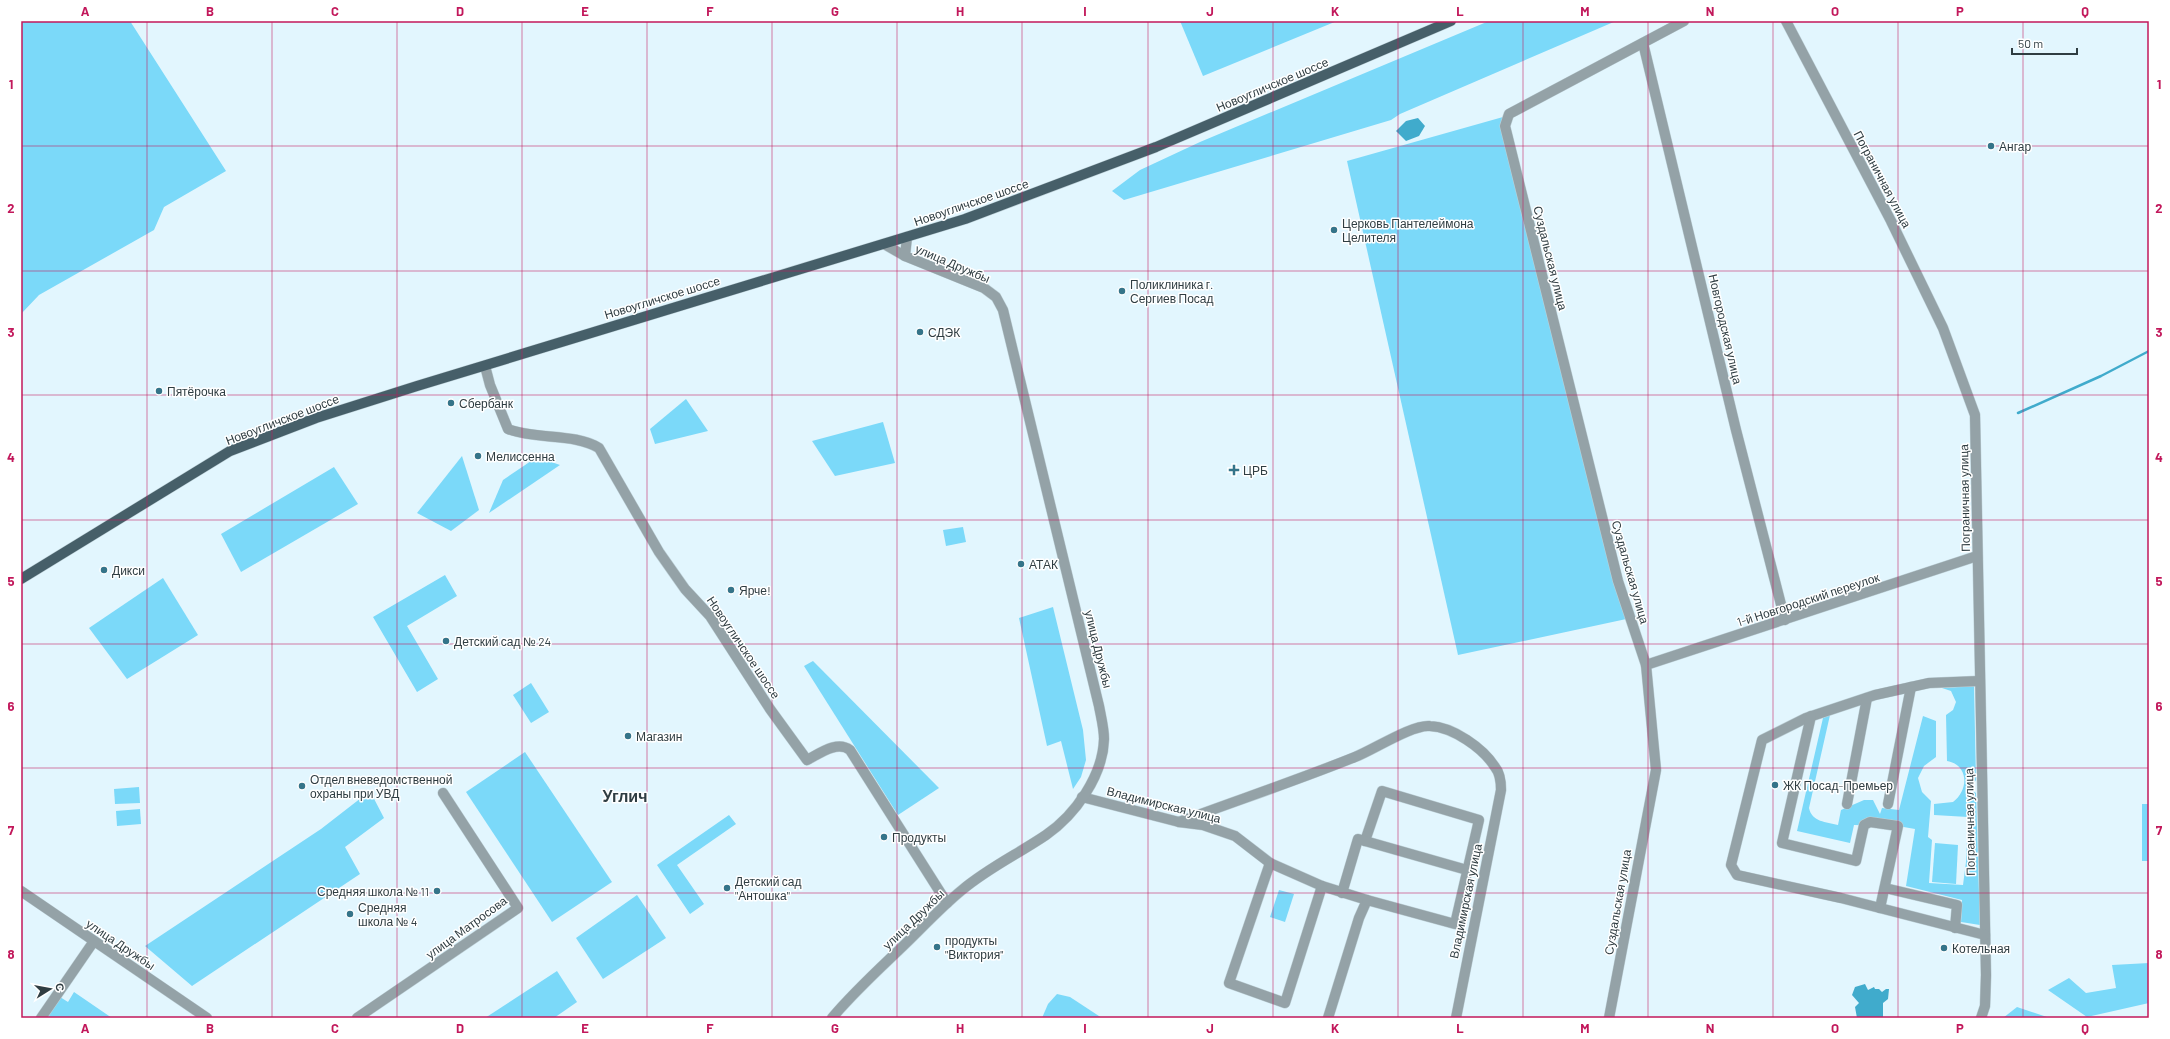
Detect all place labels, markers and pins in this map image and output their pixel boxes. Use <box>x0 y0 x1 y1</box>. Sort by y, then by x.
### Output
place label: Ангар <box>1999 139 2031 154</box>
marker: Ангар <box>1986 141 1996 151</box>
place label: Церковь Пантелеймона Целителя <box>1342 216 1474 245</box>
marker: Церковь Пантелеймона Целителя <box>1329 225 1339 235</box>
place label: Поликлиника г. Сергиев Посад <box>1130 277 1214 306</box>
marker: Поликлиника г. Сергиев Посад <box>1117 286 1127 296</box>
place label: СДЭК <box>928 325 960 340</box>
marker: СДЭК <box>915 327 925 337</box>
place label: Пятёрочка <box>167 384 226 399</box>
marker: Пятёрочка <box>154 386 164 396</box>
place label: Сбербанк <box>459 396 514 411</box>
marker: Сбербанк <box>446 398 456 408</box>
place label: Мелиссенна <box>486 449 555 463</box>
marker: Мелиссенна <box>473 451 483 461</box>
place label: ЦРБ <box>1243 463 1268 478</box>
marker: ЦРБ <box>1228 464 1240 476</box>
place label: АТАК <box>1029 557 1058 571</box>
marker: АТАК <box>1016 559 1026 569</box>
place label: Дикси <box>112 563 145 578</box>
marker: Дикси <box>99 565 109 575</box>
place label: Ярче! <box>739 583 771 598</box>
marker: Ярче! <box>726 585 736 595</box>
place label: Детский сад № 24 <box>454 634 551 649</box>
marker: Детский сад № 24 <box>441 636 451 646</box>
place label: Магазин <box>636 729 682 743</box>
marker: Магазин <box>623 731 633 741</box>
place label: Отдел вневедомственной охраны при УВД <box>310 772 452 801</box>
place label: ЖК Посад-Премьер <box>1783 778 1893 793</box>
marker: ЖК Посад-Премьер <box>1770 780 1780 790</box>
marker: Отдел вневедомственной охраны при УВД <box>297 781 307 791</box>
place label: Продукты <box>892 830 946 845</box>
marker: Продукты <box>879 832 889 842</box>
place label: Детский сад "Антошка" <box>735 874 802 902</box>
marker: Детский сад "Антошка" <box>722 883 732 893</box>
place label: Средняя школа № 11 <box>317 884 429 899</box>
marker: Средняя школа № 11 <box>432 886 442 896</box>
place label: Средняя школа № 4 <box>358 900 417 928</box>
marker: Средняя школа № 4 <box>345 909 355 919</box>
place label: продукты "Виктория" <box>945 933 1003 962</box>
place label: Котельная <box>1952 941 2010 955</box>
marker: продукты "Виктория" <box>932 942 942 952</box>
marker: Котельная <box>1939 943 1949 953</box>

